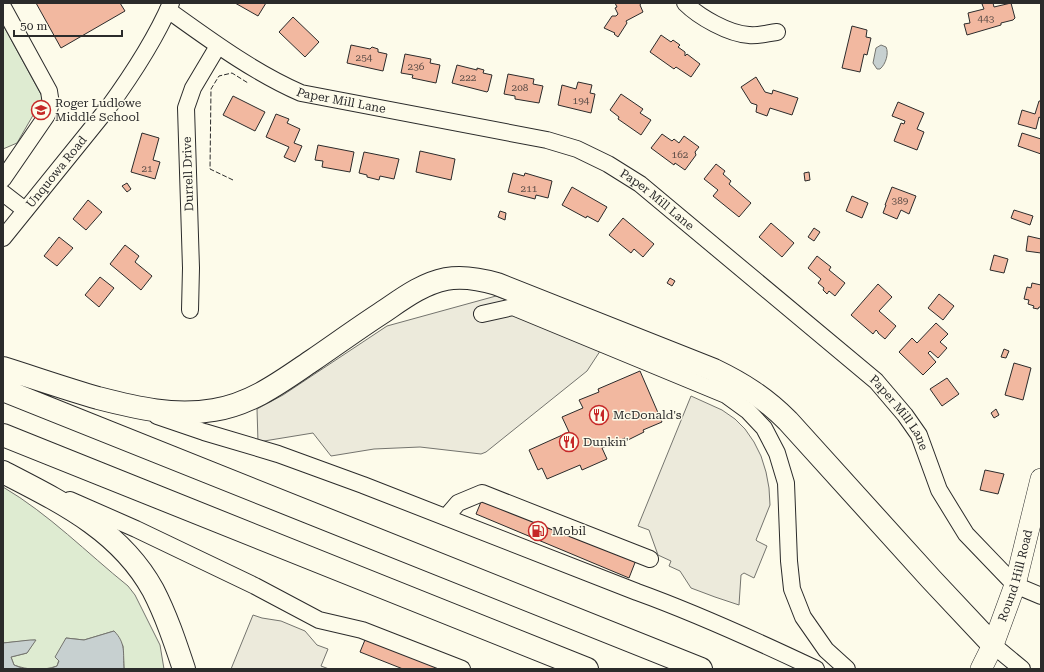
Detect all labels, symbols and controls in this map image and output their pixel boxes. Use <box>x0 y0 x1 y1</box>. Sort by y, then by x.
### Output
scale bar <box>14 12 122 38</box>
house number: 443 <box>978 13 995 24</box>
text: 50 m <box>20 19 47 33</box>
house number: 254 <box>356 52 373 63</box>
house number: 236 <box>408 61 425 72</box>
house number: 222 <box>460 72 477 83</box>
house number: 208 <box>512 82 529 93</box>
street label: Paper Mill Lane <box>294 85 387 116</box>
house number: 194 <box>573 95 590 106</box>
place label: Roger Ludlowe Middle School <box>55 96 142 124</box>
school or university icon: Roger Ludlowe Middle School <box>30 99 52 121</box>
street label: Unquowa Road <box>23 133 90 211</box>
street label: Durrell Drive <box>180 136 196 212</box>
house number: 162 <box>672 149 689 160</box>
house number: 21 <box>141 163 153 174</box>
street label: Paper Mill Lane <box>617 166 697 233</box>
house number: 211 <box>521 183 538 194</box>
house number: 389 <box>892 195 909 206</box>
street label: Paper Mill Lane <box>867 372 931 453</box>
restaurant icon: McDonald's <box>588 404 610 426</box>
place label: McDonald's <box>613 408 682 422</box>
restaurant icon: Dunkin' <box>558 431 580 453</box>
place label: Dunkin' <box>583 435 629 449</box>
fuel station icon: Mobil <box>527 520 549 542</box>
place label: Mobil <box>552 524 586 538</box>
street label: Round Hill Road <box>995 528 1035 623</box>

